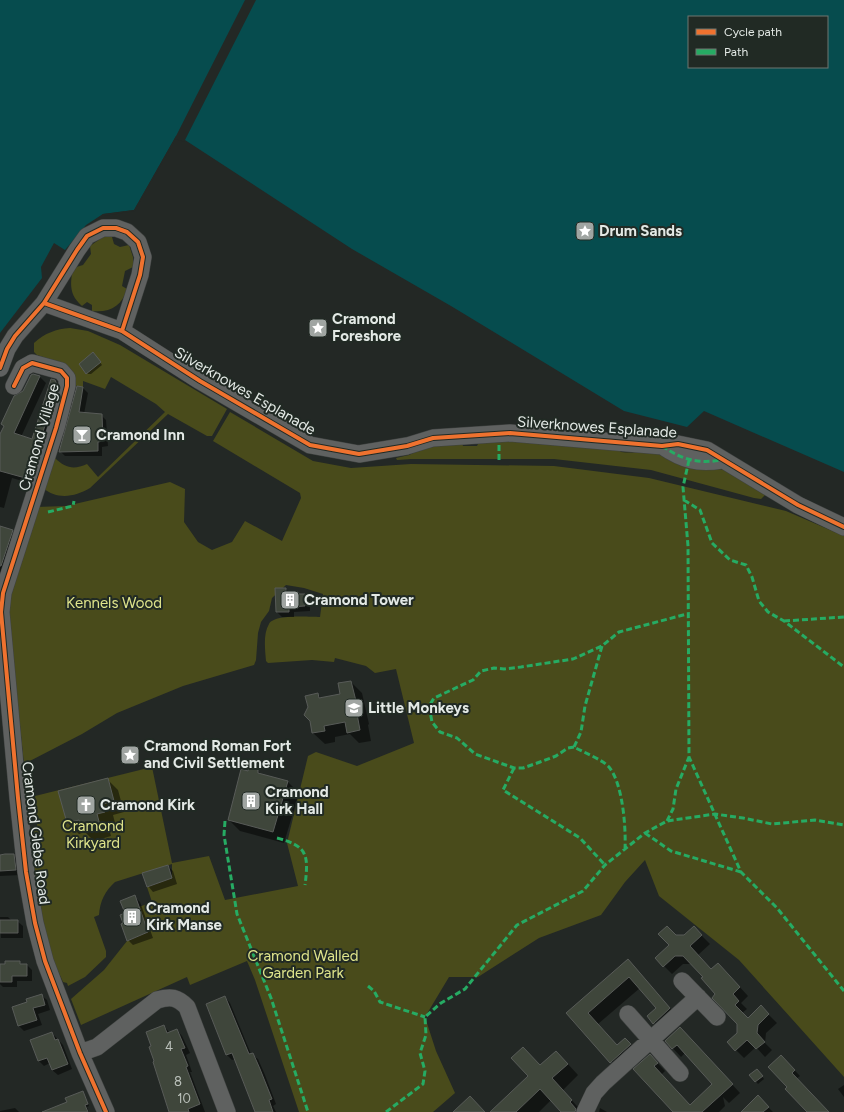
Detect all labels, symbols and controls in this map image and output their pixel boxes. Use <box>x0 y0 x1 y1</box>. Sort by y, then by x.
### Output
legend <box>688 16 828 68</box>
text: Cycle path <box>724 25 782 39</box>
text: Path <box>724 45 748 59</box>
place icon: Drum Sands <box>574 220 596 242</box>
place label: Drum Sands <box>599 222 682 240</box>
place label: Cramond Foreshore <box>332 310 402 345</box>
place icon: Cramond Foreshore <box>307 317 329 339</box>
street label: Silverknowes Esplanade <box>171 343 319 439</box>
street label: Cramond Village <box>15 381 63 493</box>
street label: Silverknowes Esplanade <box>516 412 678 442</box>
bar icon: Cramond Inn <box>71 424 93 446</box>
place label: Cramond Inn <box>96 426 185 444</box>
building icon: Cramond Tower <box>279 589 301 611</box>
place label: Cramond Tower <box>304 591 414 609</box>
park label: Kennels Wood <box>66 594 162 612</box>
school or university icon: Little Monkeys <box>343 697 365 719</box>
place label: Little Monkeys <box>368 699 469 717</box>
place label: Cramond Roman Fort and Civil Settlement <box>144 737 292 772</box>
place icon: Cramond Roman Fort and Civil Settlement <box>119 744 141 766</box>
street label: Cramond Glebe Road <box>18 760 54 906</box>
place label: Cramond Kirk Hall <box>265 783 329 818</box>
building icon: Cramond Kirk Hall <box>240 790 262 812</box>
church icon: Cramond Kirk <box>75 794 97 816</box>
place label: Cramond Kirk <box>100 796 195 814</box>
park label: Cramond Kirkyard <box>62 817 124 852</box>
place label: Cramond Kirk Manse <box>146 899 223 934</box>
building icon: Cramond Kirk Manse <box>121 906 143 928</box>
park label: Cramond Walled Garden Park <box>248 947 358 982</box>
house number: 4 <box>165 1039 173 1054</box>
house number: 8 <box>174 1074 182 1089</box>
house number: 10 <box>177 1091 191 1106</box>

